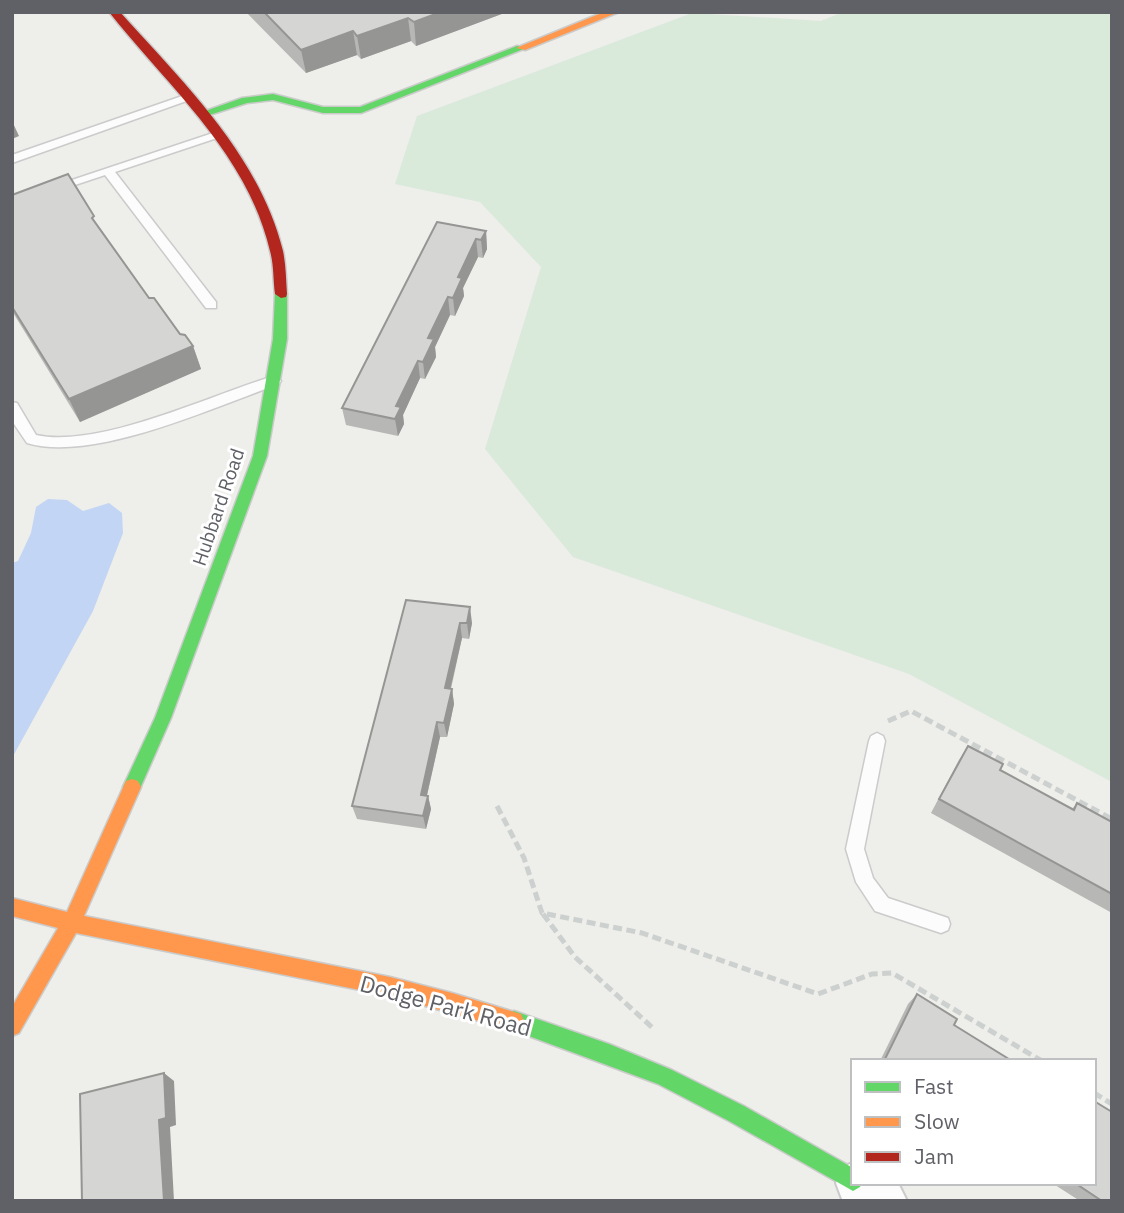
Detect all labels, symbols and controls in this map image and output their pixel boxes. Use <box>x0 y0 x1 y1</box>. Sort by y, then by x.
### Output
street label: Hubbard Road <box>187 445 249 569</box>
street label: Dodge Park Road <box>357 968 535 1042</box>
legend <box>851 1059 1096 1185</box>
text: Fast <box>914 1072 954 1100</box>
text: Slow <box>914 1107 960 1135</box>
text: Jam <box>914 1142 954 1170</box>

